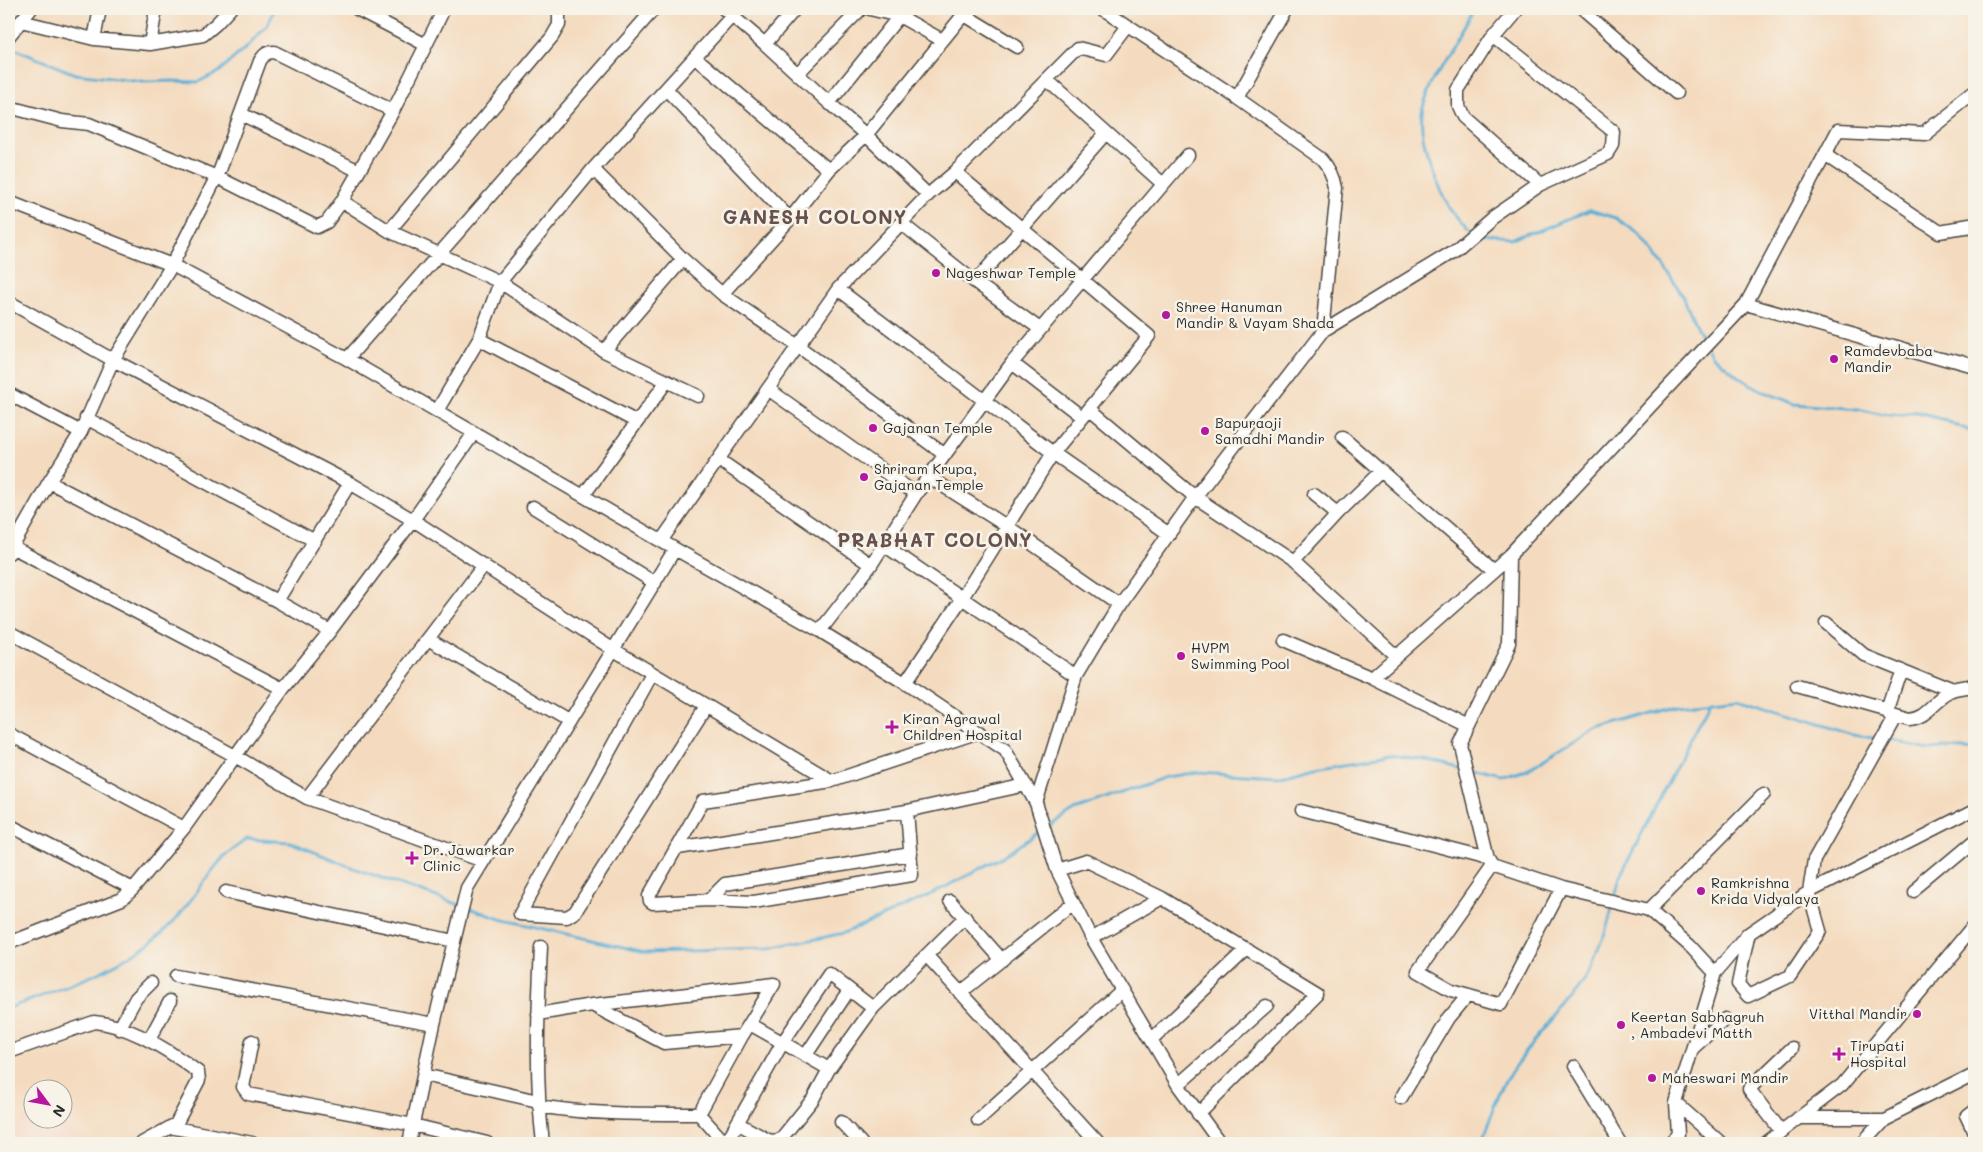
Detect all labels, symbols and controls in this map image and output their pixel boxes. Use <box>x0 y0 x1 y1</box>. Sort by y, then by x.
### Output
district label: GANESH COLONY <box>723 204 907 229</box>
place label: Nageshwar Temple <box>946 263 1076 282</box>
marker: Nageshwar Temple <box>930 267 942 279</box>
place label: Shree Hanuman Mandir & Vayam Shada <box>1176 297 1334 332</box>
marker: Shree Hanuman Mandir & Vayam Shada <box>1160 309 1172 321</box>
place label: Ramdevbaba Mandir <box>1844 341 1933 376</box>
marker: Ramdevbaba Mandir <box>1828 353 1840 365</box>
place label: Bapuraoji Samadhi Mandir <box>1215 413 1325 448</box>
place label: Gajanan Temple <box>883 418 993 437</box>
marker: Gajanan Temple <box>867 422 879 434</box>
marker: Bapuraoji Samadhi Mandir <box>1199 425 1211 437</box>
place label: Shriram Krupa, Gajanan Temple <box>874 459 984 494</box>
marker: Shriram Krupa, Gajanan Temple <box>858 471 870 483</box>
district label: PRABHAT COLONY <box>837 527 1033 552</box>
place label: HVPM Swimming Pool <box>1191 638 1290 673</box>
marker: HVPM Swimming Pool <box>1175 650 1187 662</box>
place label: Kiran Agrawal Children Hospital <box>903 709 1022 744</box>
marker: Kiran Agrawal Children Hospital <box>885 720 899 734</box>
place label: Dr. Jawarkar Clinic <box>423 840 514 875</box>
marker: Dr. Jawarkar Clinic <box>405 851 419 865</box>
place label: Ramkrishna Krida Vidyalaya <box>1711 873 1819 908</box>
marker: Ramkrishna Krida Vidyalaya <box>1695 885 1707 897</box>
place label: Vitthal Mandir <box>1809 1004 1907 1023</box>
place label: Keertan Sabhagruh , Ambadevi Matth <box>1631 1007 1764 1042</box>
marker: Vitthal Mandir <box>1911 1008 1923 1020</box>
marker: Keertan Sabhagruh , Ambadevi Matth <box>1615 1019 1627 1031</box>
place label: Tirupati Hospital <box>1850 1036 1906 1071</box>
marker: Tirupati Hospital <box>1832 1047 1846 1061</box>
place label: Maheswari Mandir <box>1662 1068 1788 1087</box>
marker: Maheswari Mandir <box>1646 1072 1658 1084</box>
north arrow <box>22 1080 72 1130</box>
text: N <box>49 1102 70 1121</box>

